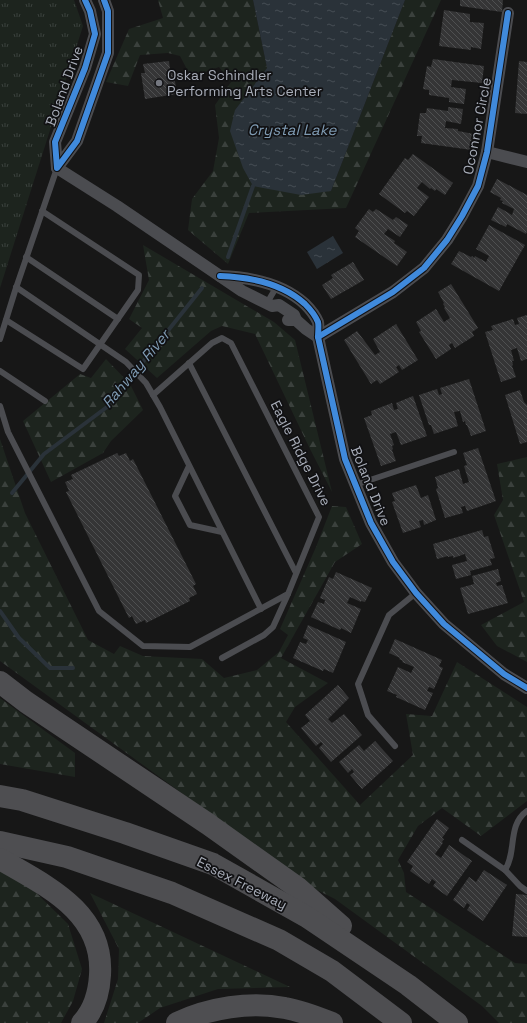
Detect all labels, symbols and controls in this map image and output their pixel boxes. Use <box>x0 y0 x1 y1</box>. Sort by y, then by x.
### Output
street label: Boland Drive <box>41 43 87 129</box>
place label: Oskar Schindler Performing Arts Center <box>167 66 322 100</box>
street label: Oconnor Circle <box>459 76 495 176</box>
marker: Oskar Schindler Performing Arts Center <box>154 78 164 88</box>
water label: Crystal Lake <box>248 120 337 139</box>
water label: Rahway River <box>97 325 175 412</box>
street label: Eagle Ridge Drive <box>267 397 335 509</box>
street label: Boland Drive <box>347 444 395 528</box>
street label: Essex Freeway <box>194 853 290 913</box>

